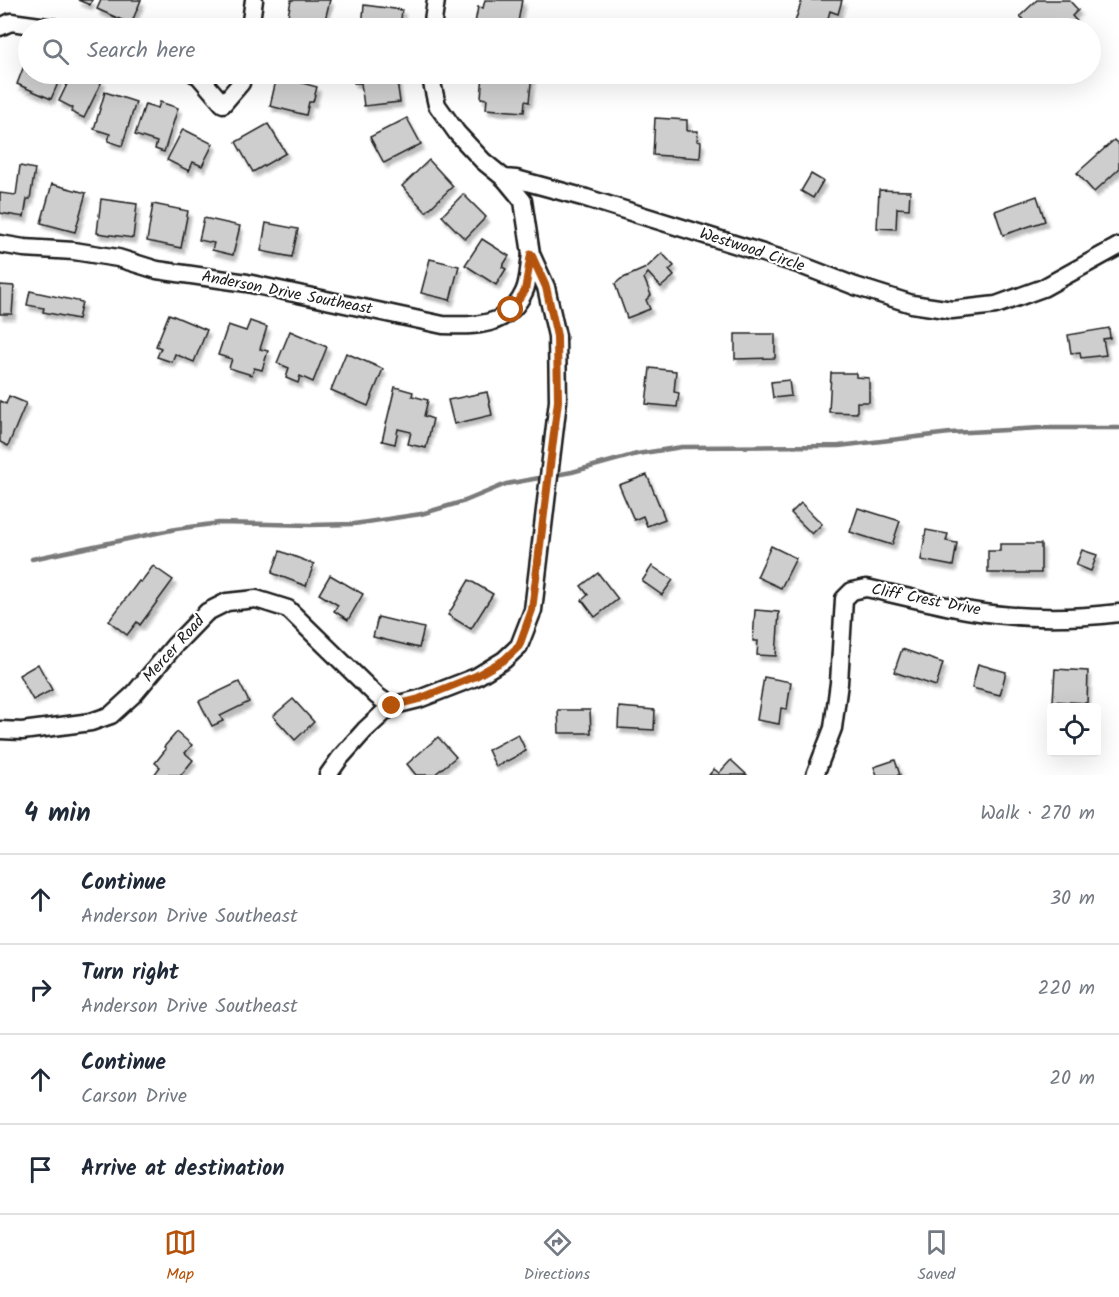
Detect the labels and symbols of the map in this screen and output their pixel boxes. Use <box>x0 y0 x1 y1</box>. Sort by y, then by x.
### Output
street label: Westwood Circle <box>696 221 808 279</box>
street label: Anderson Drive Southeast <box>199 264 375 322</box>
route start <box>497 296 523 322</box>
street label: Cliff Crest Drive <box>869 577 983 623</box>
street label: Mercer Road <box>137 609 212 688</box>
route end <box>378 692 404 718</box>

